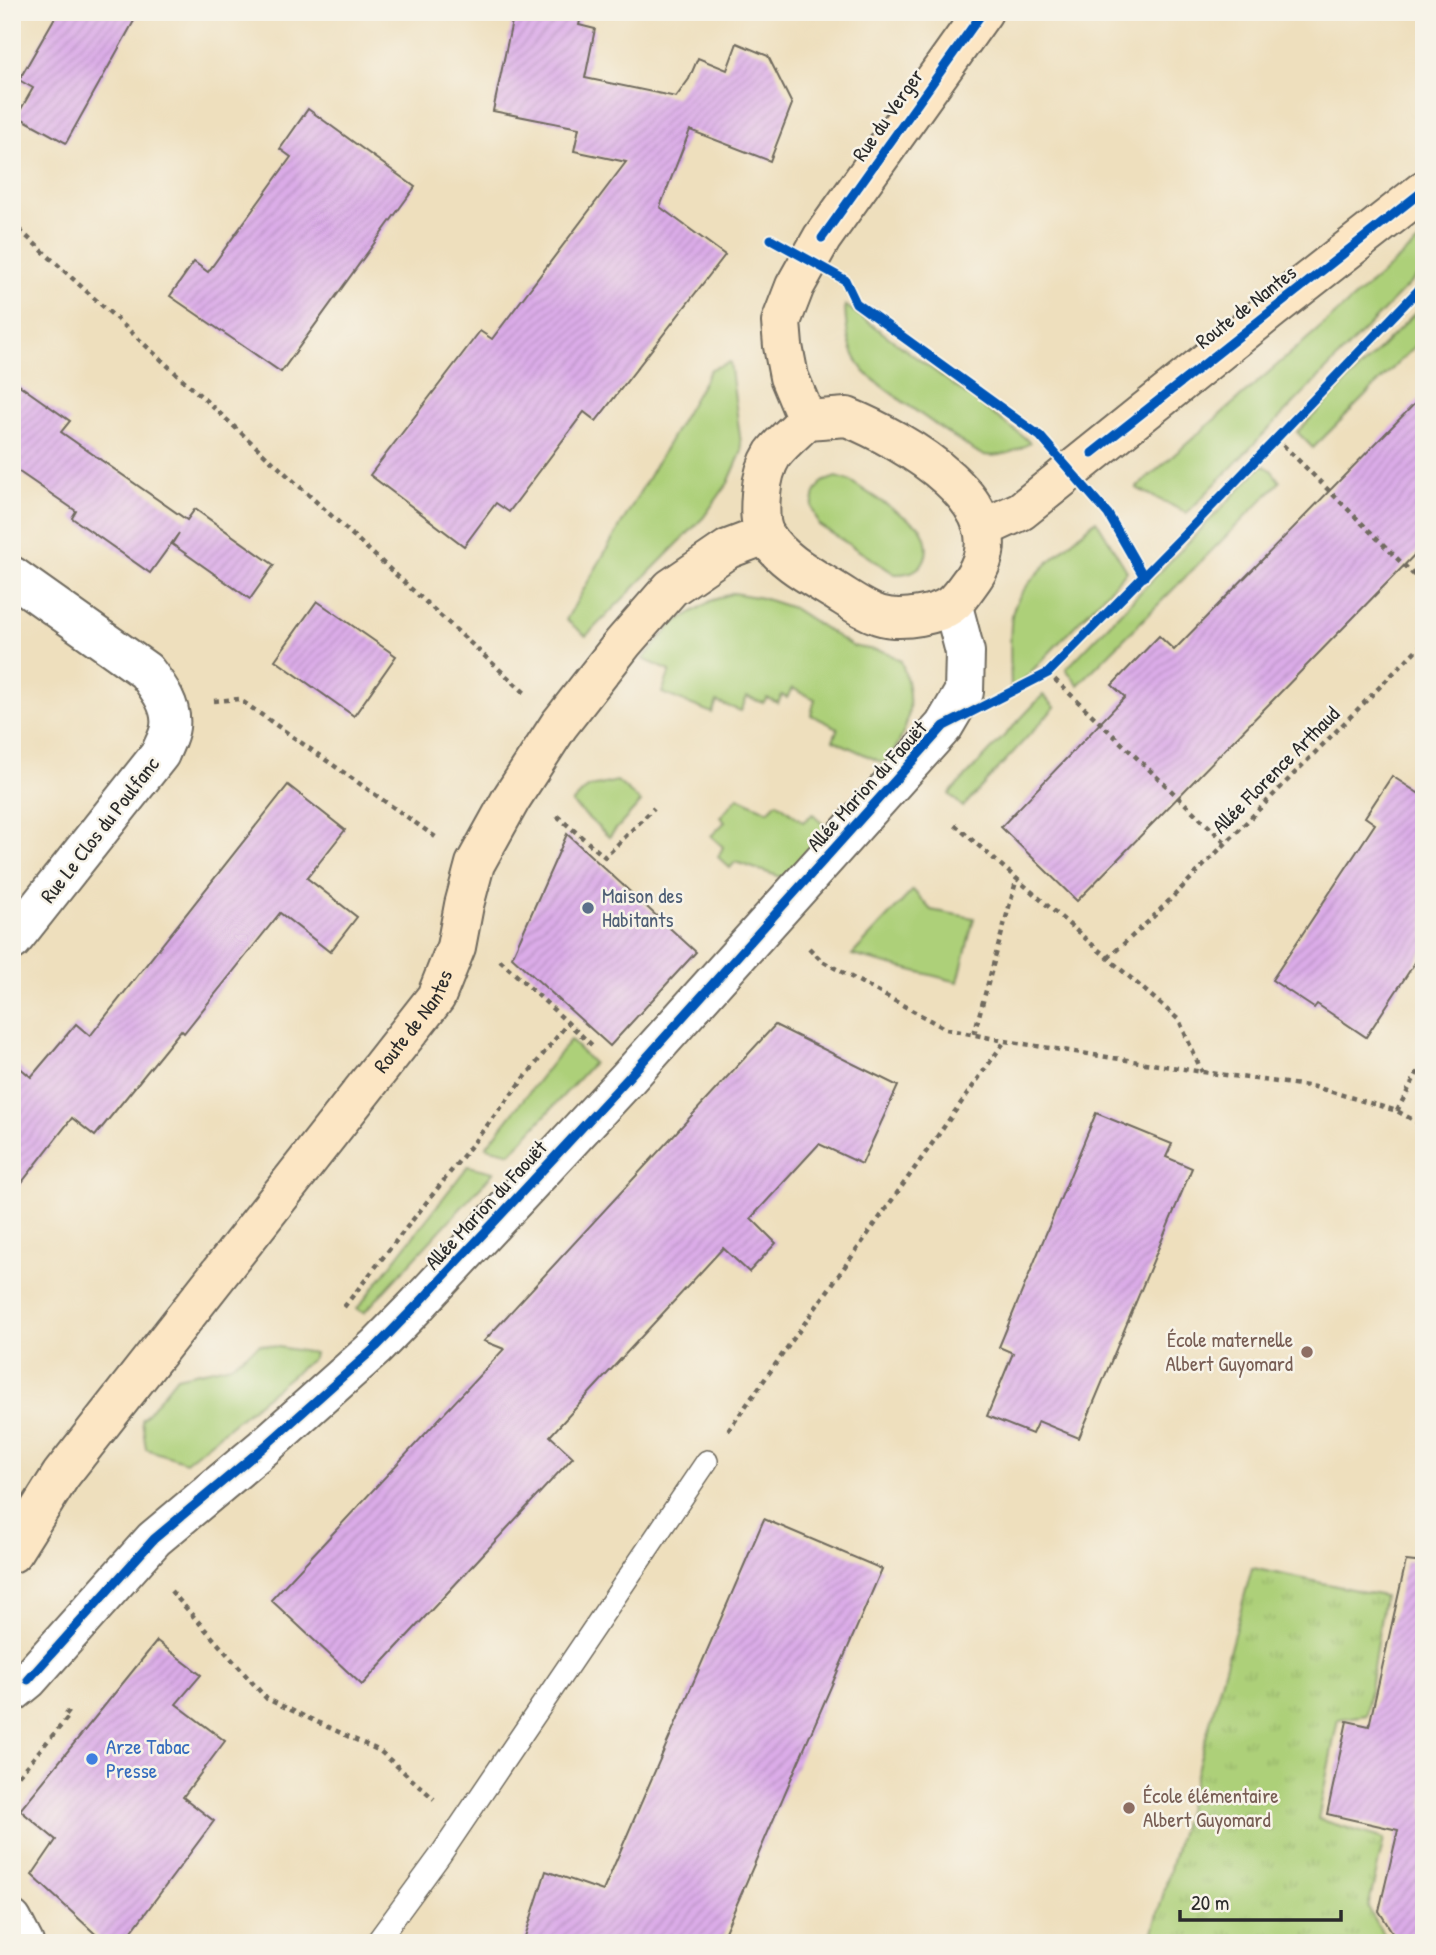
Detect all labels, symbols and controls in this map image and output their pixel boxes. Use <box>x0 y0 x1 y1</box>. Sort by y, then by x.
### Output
street label: Rue du Verger <box>845 63 930 167</box>
street label: Route de Nantes <box>1189 258 1302 355</box>
street label: Allée Florence Arthaud <box>1206 700 1346 840</box>
street label: Allée Marion du Faouët <box>800 713 934 857</box>
street label: Rue Le Clos du Poulfanc <box>33 750 166 909</box>
place label: Maison des Habitants <box>602 881 683 934</box>
marker: Maison des Habitants <box>580 900 596 916</box>
street label: Route de Nantes <box>367 966 459 1079</box>
street label: Allée Marion du Faouët <box>418 1133 554 1276</box>
place label: École maternelle Albert Guyomard <box>1165 1325 1293 1378</box>
marker: École maternelle Albert Guyomard <box>1299 1344 1315 1360</box>
place label: Arze Tabac Presse <box>106 1732 190 1785</box>
marker: Arze Tabac Presse <box>84 1751 100 1767</box>
place label: École élémentaire Albert Guyomard <box>1143 1781 1279 1834</box>
marker: École élémentaire Albert Guyomard <box>1121 1800 1137 1816</box>
scale bar <box>1180 1878 1342 1922</box>
text: 20 m <box>1191 1888 1229 1917</box>

